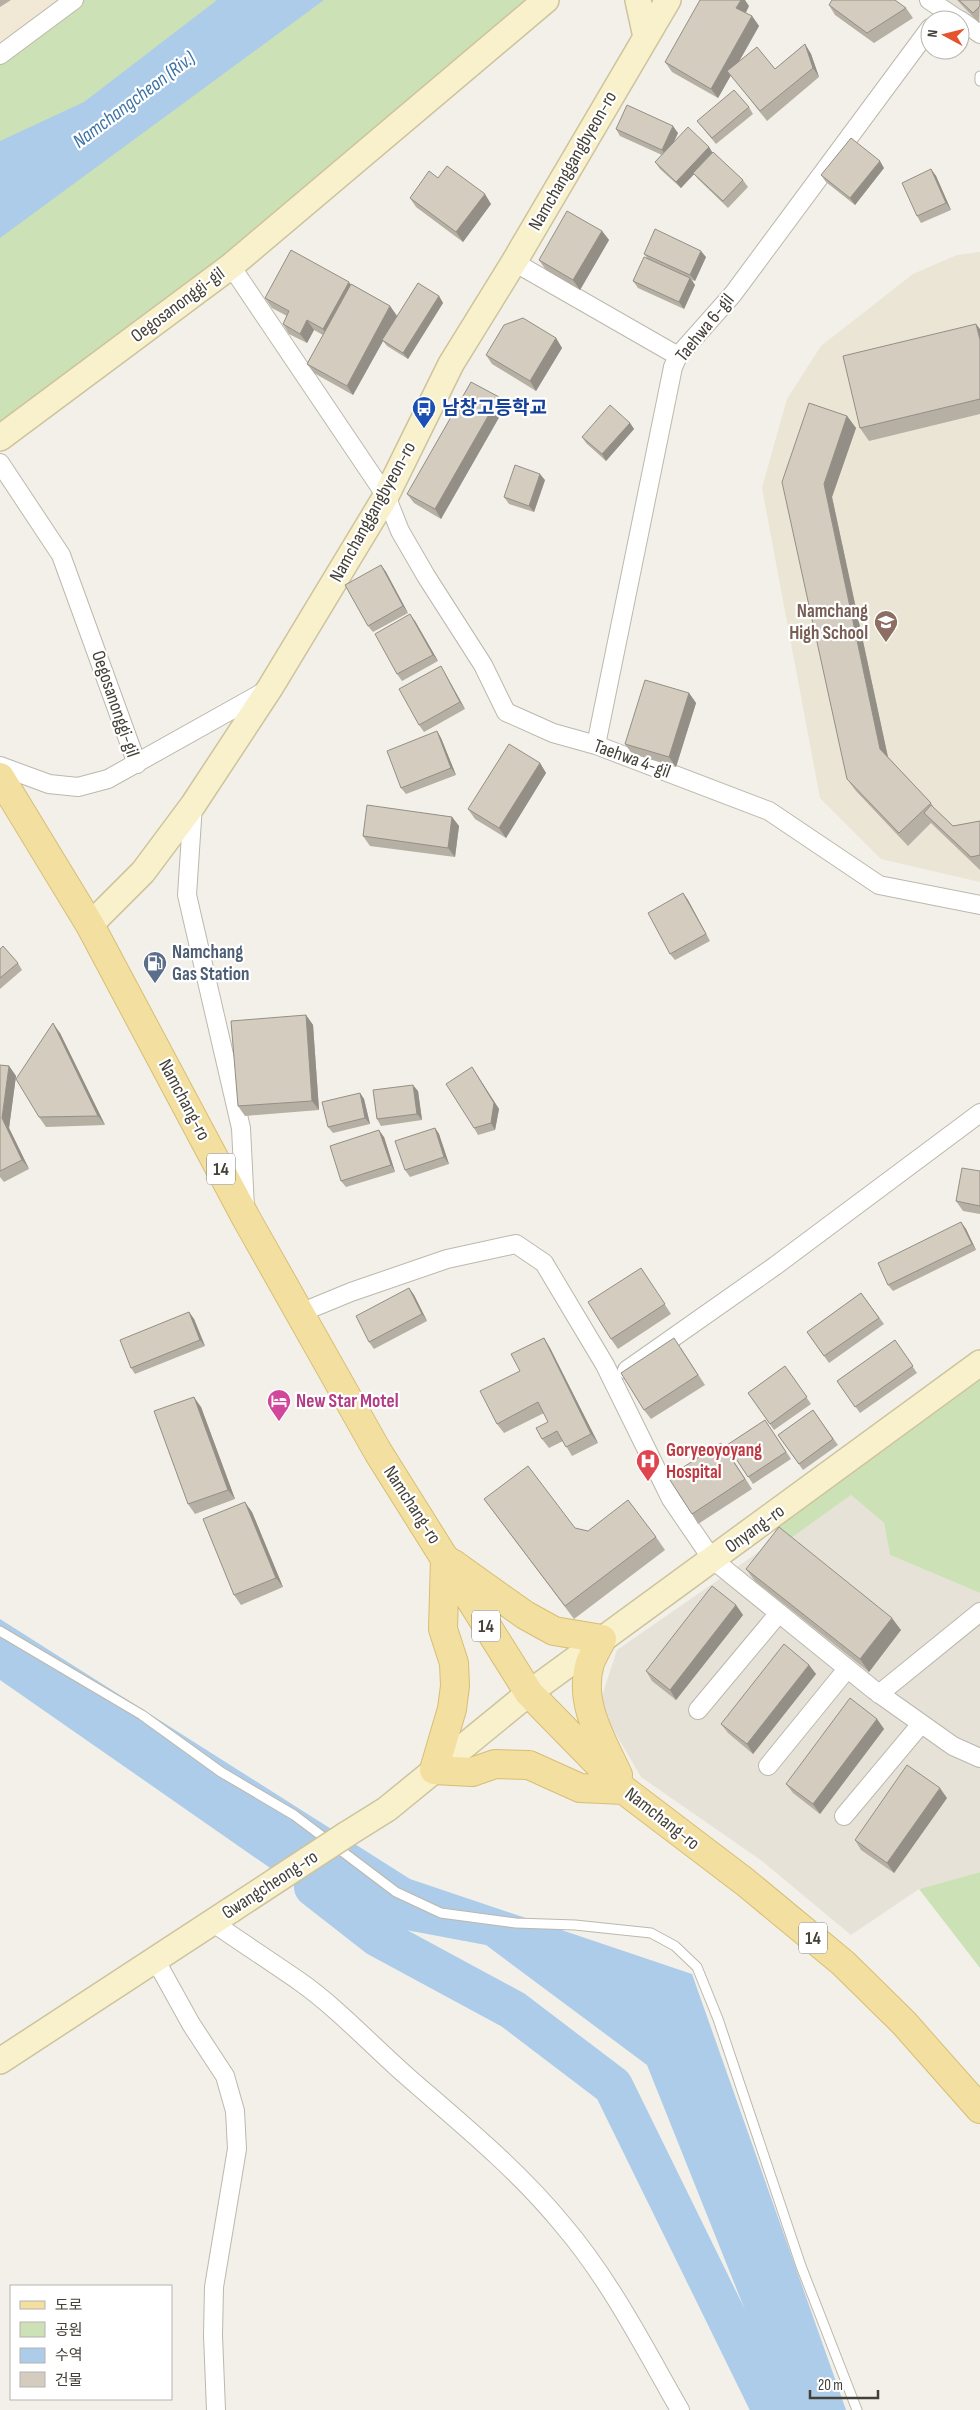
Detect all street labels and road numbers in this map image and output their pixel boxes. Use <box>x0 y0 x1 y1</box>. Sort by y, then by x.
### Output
street label: Namchanggangbyeon-ro <box>524 87 622 235</box>
street label: Oegosanonggi-gil <box>127 262 229 348</box>
street label: Taehwa 6-gil <box>671 289 739 367</box>
street label: Namchanggangbyeon-ro <box>325 438 421 586</box>
street label: Oegosanonggi-gil <box>86 648 144 760</box>
street label: Taehwa 4-gil <box>590 734 674 784</box>
street label: Namchang-ro <box>153 1056 215 1144</box>
road number: 14 <box>207 1154 235 1184</box>
street label: Namchang-ro <box>378 1462 446 1548</box>
street label: Onyang-ro <box>721 1500 789 1558</box>
road number: 14 <box>472 1610 500 1642</box>
street label: Namchang-ro <box>620 1783 704 1855</box>
street label: Gwangcheong-ro <box>218 1845 322 1925</box>
road number: 14 <box>799 1922 827 1954</box>

